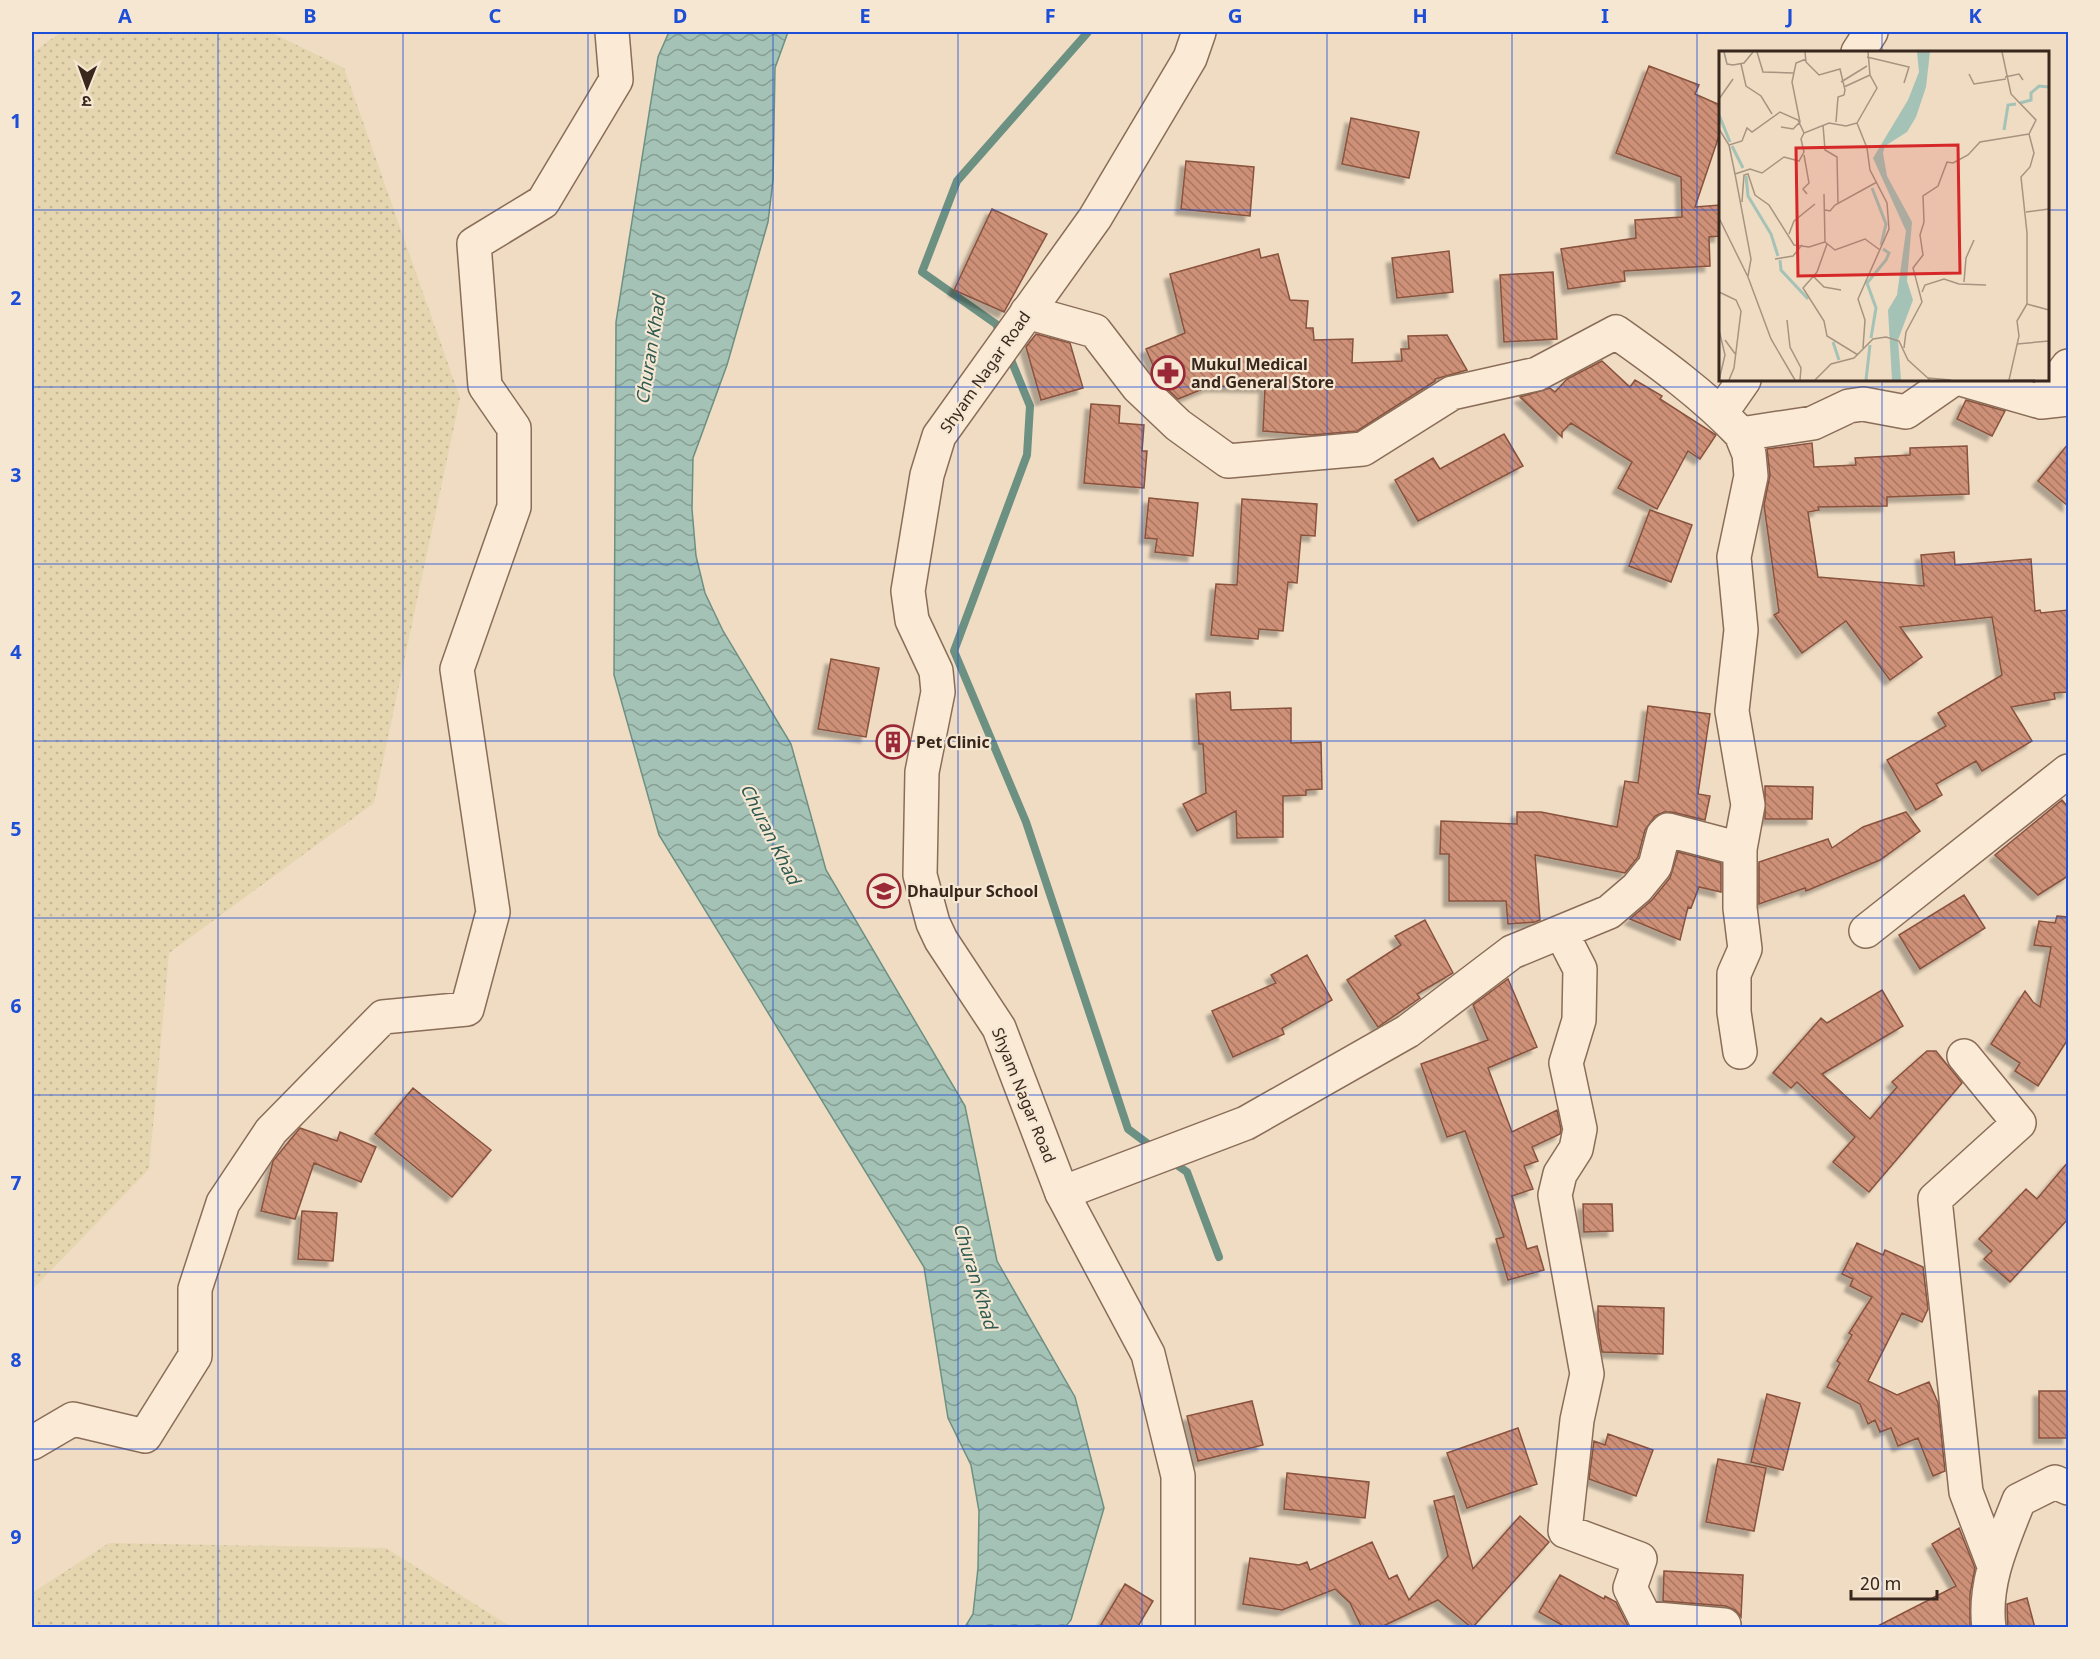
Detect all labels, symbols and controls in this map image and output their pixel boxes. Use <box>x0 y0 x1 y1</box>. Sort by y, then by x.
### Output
text: A <box>118 5 132 31</box>
text: B <box>303 5 317 31</box>
text: C <box>489 5 502 31</box>
text: D <box>673 5 687 31</box>
text: E <box>859 5 871 31</box>
text: F <box>1045 5 1055 31</box>
text: G <box>1228 5 1242 31</box>
text: H <box>1412 5 1428 31</box>
text: I <box>1601 5 1609 31</box>
text: J <box>1785 5 1793 31</box>
text: K <box>1968 5 1982 31</box>
inset map <box>1719 51 2049 381</box>
north arrow <box>57 57 117 117</box>
text: उ <box>81 89 92 110</box>
text: 1 <box>10 110 22 136</box>
text: 2 <box>10 287 22 313</box>
water label: Churan Khad <box>633 292 673 406</box>
street label: Shyam Nagar Road <box>937 308 1037 438</box>
pharmacy icon: Mukul Medical and General Store <box>1150 355 1186 391</box>
place label: Mukul Medical and General Store <box>1191 356 1334 395</box>
text: 3 <box>10 464 22 490</box>
text: 4 <box>10 641 22 667</box>
building icon: Pet Clinic <box>875 724 911 760</box>
place label: Pet Clinic <box>916 734 990 755</box>
water label: Churan Khad <box>733 780 805 891</box>
text: 5 <box>10 818 22 844</box>
school or university icon: Dhaulpur School <box>866 873 902 909</box>
place label: Dhaulpur School <box>907 883 1038 904</box>
text: 6 <box>10 995 22 1021</box>
street label: Shyam Nagar Road <box>985 1025 1058 1167</box>
text: 7 <box>10 1172 22 1198</box>
water label: Churan Khad <box>946 1220 1001 1334</box>
text: 8 <box>10 1349 22 1375</box>
text: 9 <box>10 1526 22 1552</box>
scale bar <box>1851 1563 1936 1601</box>
text: 20 m <box>1860 1574 1901 1597</box>

